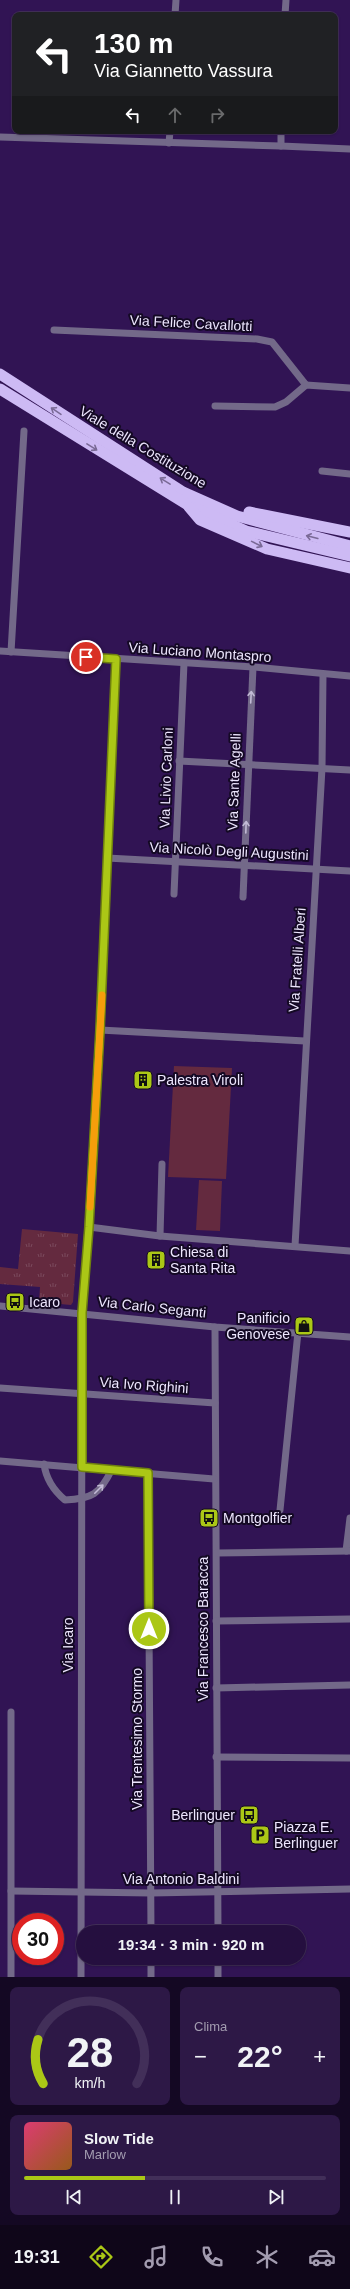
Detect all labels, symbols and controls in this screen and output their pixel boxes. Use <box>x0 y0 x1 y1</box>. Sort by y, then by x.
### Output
icon: left <box>28 28 80 80</box>
text: 130 m <box>94 28 173 59</box>
text: Via Giannetto Vassura <box>94 61 272 81</box>
icon: left <box>122 104 144 126</box>
icon: ahead <box>164 104 186 126</box>
icon: right <box>206 104 228 126</box>
street label: Via Felice Cavallotti <box>129 312 253 334</box>
street label: Viale della Costituzione <box>77 403 210 491</box>
one-way arrow <box>51 407 62 415</box>
one-way arrow <box>86 444 98 452</box>
one-way arrow <box>160 477 171 485</box>
one-way arrow <box>306 533 319 541</box>
one-way arrow <box>250 541 262 548</box>
street label: Via Luciano Montaspro <box>128 639 272 665</box>
pin <box>69 640 103 674</box>
icon: arrive <box>75 646 97 668</box>
one-way arrow <box>247 691 255 704</box>
street label: Via Livio Carloni <box>156 727 176 829</box>
street label: Via Sante Agelli <box>224 733 244 831</box>
one-way arrow <box>242 821 250 834</box>
street label: Via Nicolò Degli Augustini <box>149 839 309 863</box>
street label: Via Fratelli Alberi <box>285 907 309 1013</box>
building icon: Palestra Viroli <box>132 1069 154 1091</box>
place label: Palestra Viroli <box>157 1072 243 1088</box>
place label: Chiesa di Santa Rita <box>170 1244 236 1276</box>
building icon: Chiesa di Santa Rita <box>145 1249 167 1271</box>
bus stop icon: Icaro <box>4 1291 26 1313</box>
street label: Via Carlo Seganti <box>97 1293 207 1321</box>
place label: Icaro <box>29 1294 60 1310</box>
place label: Panificio Genovese <box>226 1310 290 1342</box>
shop icon: Panificio Genovese <box>293 1315 315 1337</box>
street label: Via Ivo Righini <box>99 1374 189 1396</box>
one-way arrow <box>94 1484 104 1494</box>
bus stop icon: Montgolfier <box>198 1507 220 1529</box>
place label: Montgolfier <box>223 1510 293 1526</box>
street label: Via Francesco Baracca <box>195 1557 211 1701</box>
position arrow <box>128 1608 170 1650</box>
street label: Via Icaro <box>60 1617 76 1673</box>
street label: Via Trentesimo Stormo <box>129 1668 145 1810</box>
bus stop icon: Berlinguer <box>238 1804 260 1826</box>
place label: Berlinguer <box>171 1807 235 1823</box>
place label: Piazza E. Berlinguer <box>274 1819 338 1851</box>
parking icon: Piazza E. Berlinguer <box>249 1824 271 1846</box>
street label: Via Antonio Baldini <box>123 1871 239 1887</box>
speed limit sign: 30 <box>12 1913 64 1965</box>
text: 19:34 · 3 min · 920 m <box>118 1936 264 1953</box>
text: Clima <box>194 2019 227 2034</box>
text: 28 <box>67 2029 113 2076</box>
text: 22° <box>237 2040 283 2073</box>
text: − <box>194 2044 207 2069</box>
text: + <box>313 2044 326 2069</box>
text: km/h <box>75 2075 106 2091</box>
text: Slow Tide <box>84 2130 154 2147</box>
text: Marlow <box>84 2147 126 2162</box>
icon: previous <box>63 2186 85 2208</box>
icon: pause <box>164 2186 186 2208</box>
icon: next <box>265 2186 287 2208</box>
icon: directions <box>87 2243 115 2271</box>
icon: music <box>142 2243 170 2271</box>
icon: phone <box>198 2243 226 2271</box>
icon: climate <box>253 2243 281 2271</box>
icon: car <box>308 2243 336 2271</box>
text: 19:31 <box>14 2247 60 2267</box>

